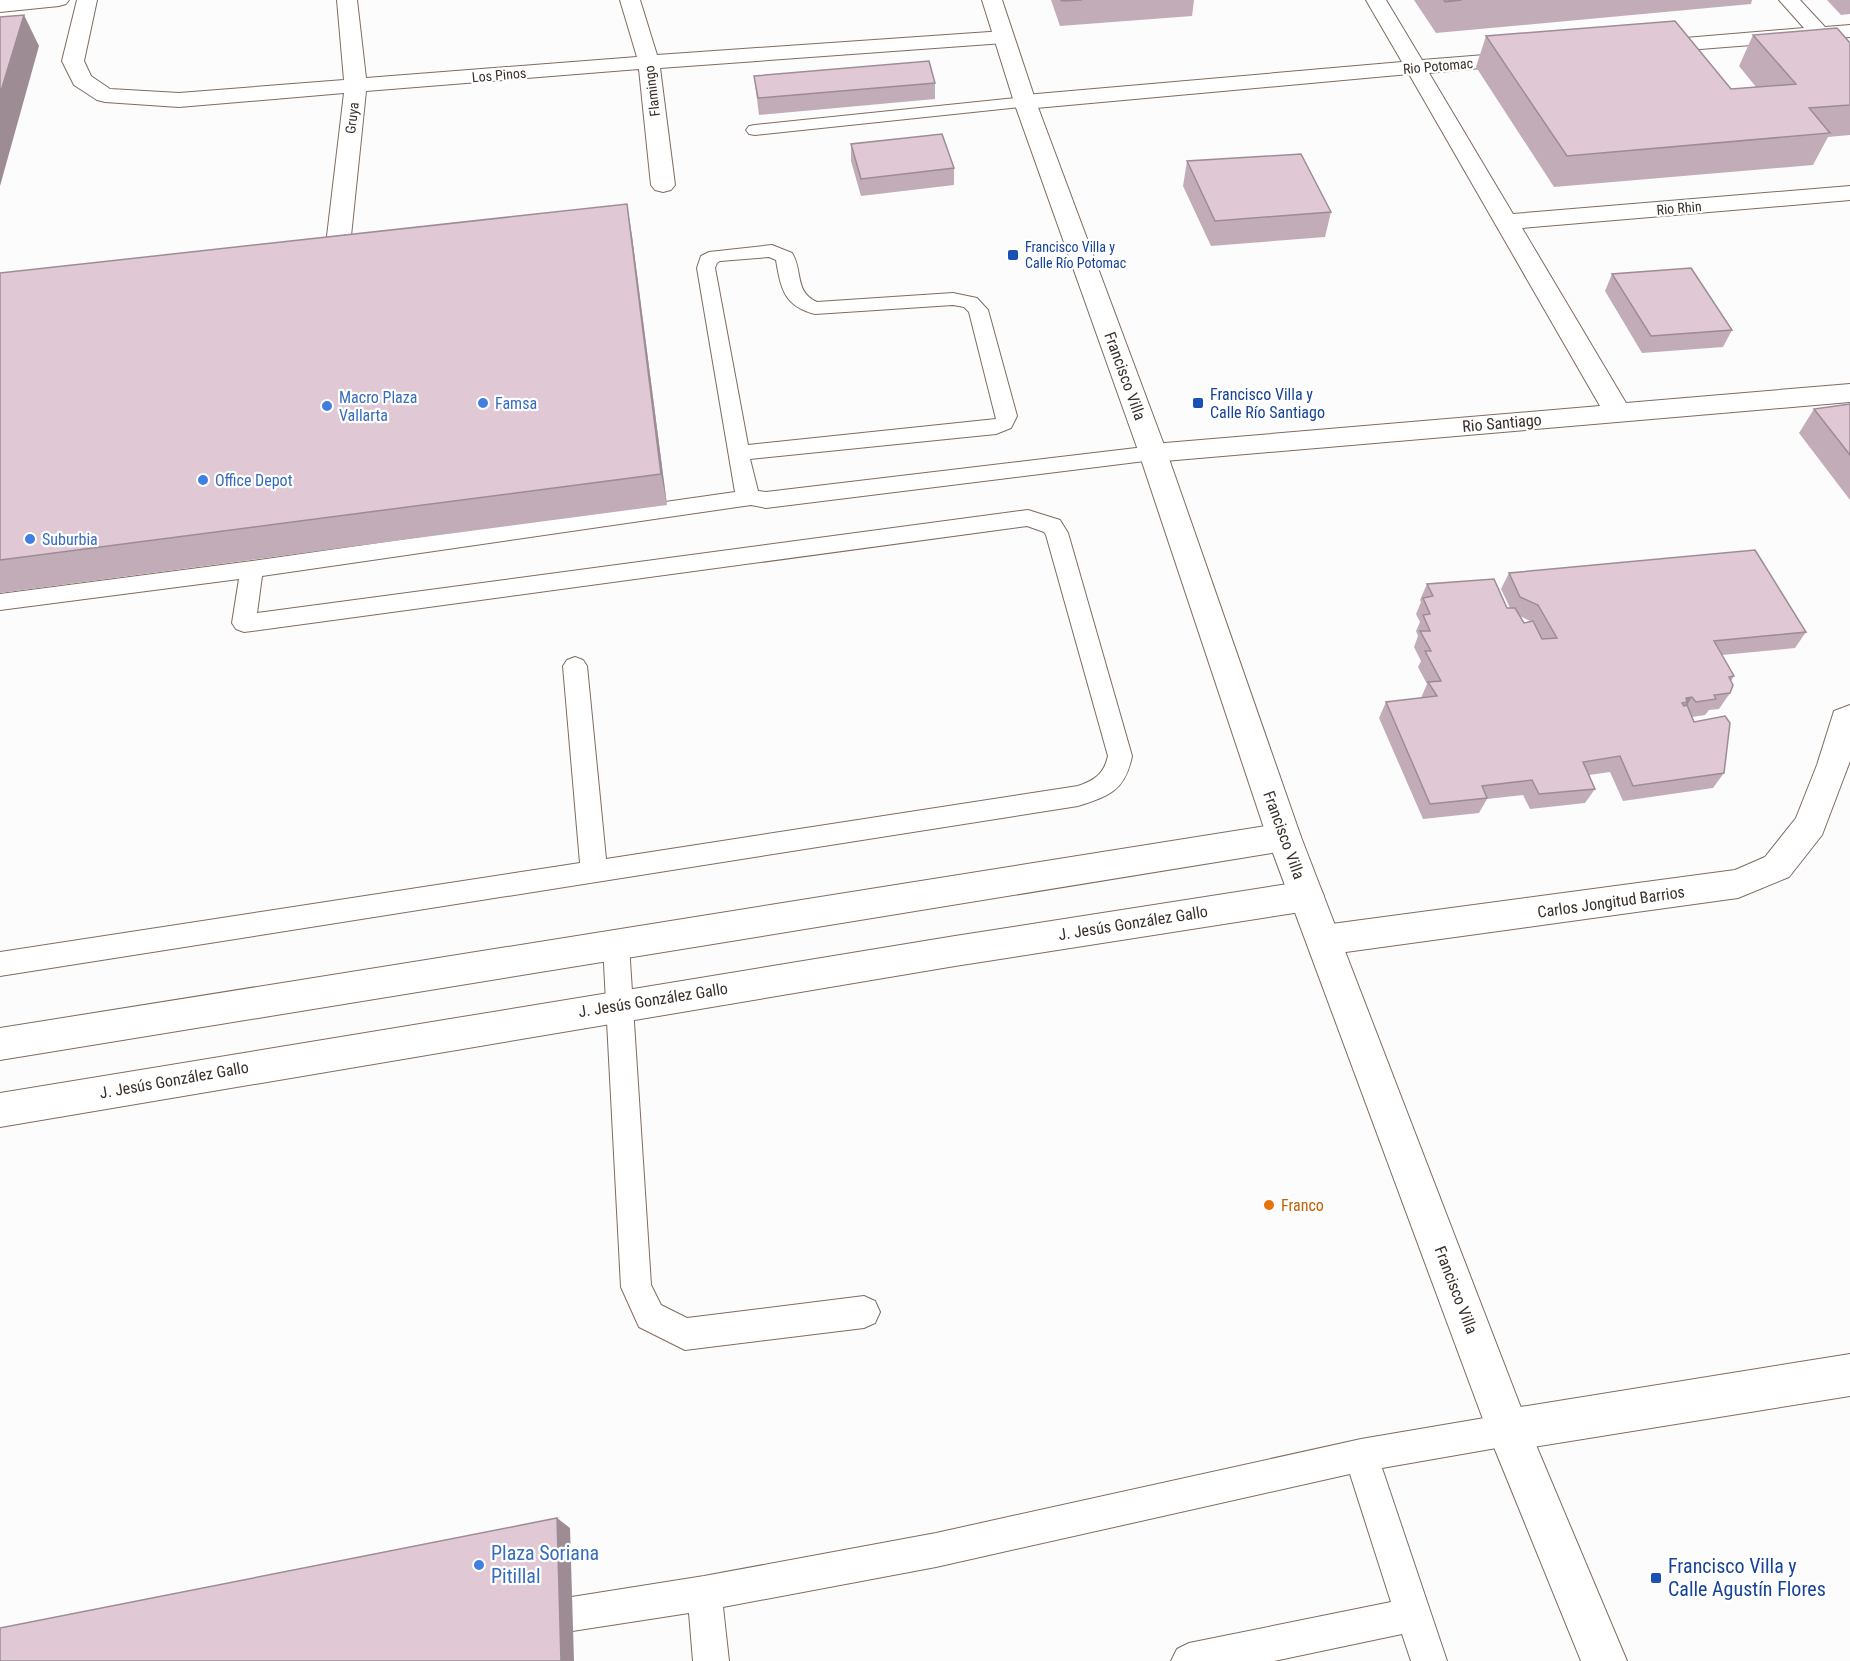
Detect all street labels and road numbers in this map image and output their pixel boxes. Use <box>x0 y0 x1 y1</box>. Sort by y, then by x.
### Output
street label: Rio Potomac <box>1402 55 1474 77</box>
street label: Los Pinos <box>471 65 527 85</box>
street label: Flamingo <box>641 65 663 117</box>
street label: Gruya <box>342 101 362 135</box>
street label: Rio Rhin <box>1656 198 1702 218</box>
street label: Francisco Villa <box>1100 329 1150 423</box>
street label: Rio Santiago <box>1462 410 1542 436</box>
street label: Francisco Villa <box>1259 788 1309 882</box>
street label: Carlos Jongitud Barrios <box>1536 882 1686 922</box>
street label: J. Jesús González Gallo <box>1057 902 1209 944</box>
street label: J. Jesús González Gallo <box>577 979 729 1021</box>
street label: J. Jesús González Gallo <box>98 1058 250 1102</box>
street label: Francisco Villa <box>1431 1243 1481 1337</box>

